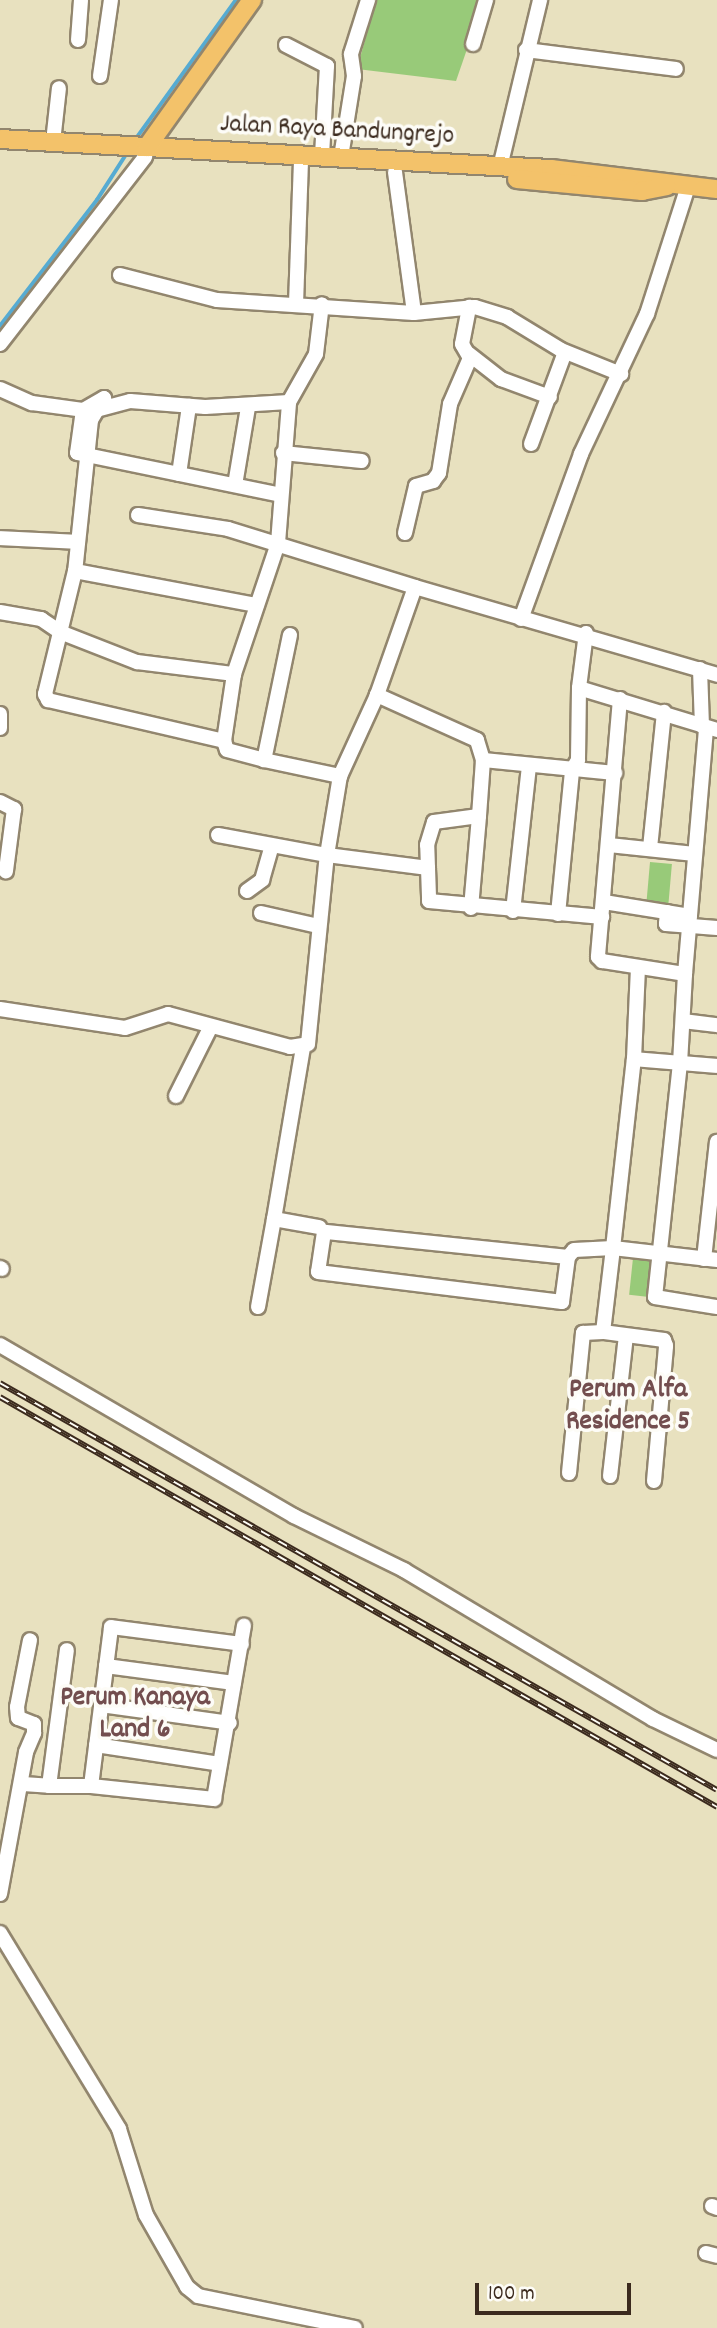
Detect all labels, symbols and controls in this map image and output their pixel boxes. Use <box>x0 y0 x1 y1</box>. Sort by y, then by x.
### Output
street label: Jalan Raya Bandungrejo <box>219 109 455 153</box>
district label: Perum Alfa Residence 5 <box>566 1374 690 1440</box>
district label: Perum Kanaya Land 6 <box>60 1682 210 1748</box>
scale bar <box>479 2268 635 2312</box>
text: 100 m <box>488 2280 535 2310</box>

